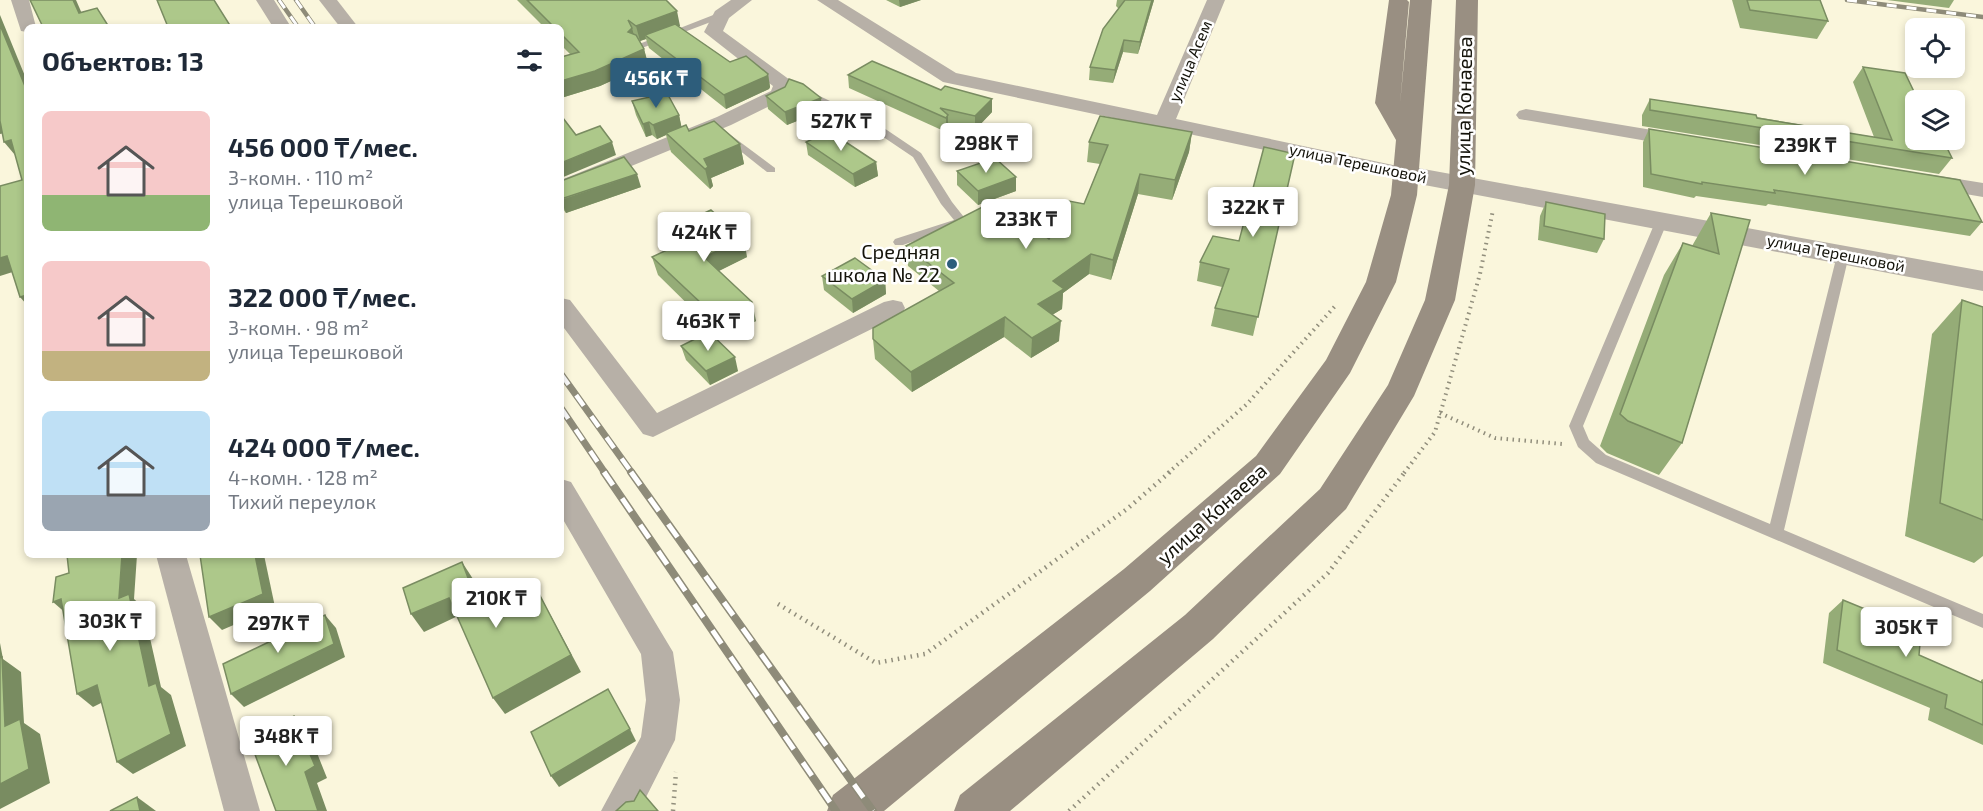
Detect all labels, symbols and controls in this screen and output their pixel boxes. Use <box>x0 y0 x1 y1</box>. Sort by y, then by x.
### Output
street label: улица Асем <box>1164 17 1216 105</box>
map controls <box>1905 18 1965 150</box>
button: locate <box>1905 18 1965 78</box>
street label: улица Конаева <box>1450 36 1477 176</box>
icon: filters <box>513 44 546 77</box>
text: Объектов: 13 <box>42 45 204 76</box>
pin: 456K ₸ <box>607 58 705 109</box>
text: 456K ₸ <box>624 65 688 89</box>
button: layers <box>1905 90 1965 150</box>
pin: 527K ₸ <box>792 101 890 152</box>
text: 527K ₸ <box>811 108 871 132</box>
pin: 298K ₸ <box>937 123 1035 174</box>
pin: 239K ₸ <box>1756 125 1854 176</box>
text: 298K ₸ <box>954 130 1018 154</box>
text: 456 000 ₸/мес. <box>228 131 418 162</box>
text: 239K ₸ <box>1774 132 1836 156</box>
icon: home <box>90 135 162 207</box>
street label: улица Терешковой <box>1287 139 1429 187</box>
text: 3-комн. · 110 m² <box>228 165 373 189</box>
pin: 322K ₸ <box>1204 187 1302 238</box>
text: улица Терешковой <box>228 189 403 213</box>
text: 322K ₸ <box>1222 194 1284 218</box>
pin: 233K ₸ <box>977 199 1075 250</box>
text: 233K ₸ <box>995 206 1057 230</box>
pin: 424K ₸ <box>655 212 753 263</box>
text: 424K ₸ <box>672 219 736 243</box>
street label: улица Терешковой <box>1765 230 1907 276</box>
place label: Средняя школа № 22 <box>827 239 940 286</box>
marker: Средняя школа № 22 <box>945 257 959 271</box>
text: 322 000 ₸/мес. <box>228 281 417 312</box>
icon: home <box>90 285 162 357</box>
pin: 463K ₸ <box>659 301 757 352</box>
text: 463K ₸ <box>676 308 740 332</box>
text: 3-комн. · 98 m² <box>228 315 369 339</box>
text: улица Терешковой <box>228 339 403 363</box>
text: 424 000 ₸/мес. <box>228 431 420 462</box>
icon: home <box>90 435 162 507</box>
street label: улица Конаева <box>1152 458 1272 569</box>
text: 4-комн. · 128 m² <box>228 465 378 489</box>
text: Тихий переулок <box>228 489 376 513</box>
pin: 210K ₸ <box>447 578 545 629</box>
text: 210K ₸ <box>466 585 526 609</box>
pin: 303K ₸ <box>61 601 159 652</box>
pin: 297K ₸ <box>229 603 327 654</box>
pin: 305K ₸ <box>1857 607 1955 658</box>
text: 303K ₸ <box>78 608 142 632</box>
text: 297K ₸ <box>247 610 309 634</box>
text: 305K ₸ <box>1875 614 1937 638</box>
pin: 348K ₸ <box>237 716 335 767</box>
text: 348K ₸ <box>254 723 318 747</box>

